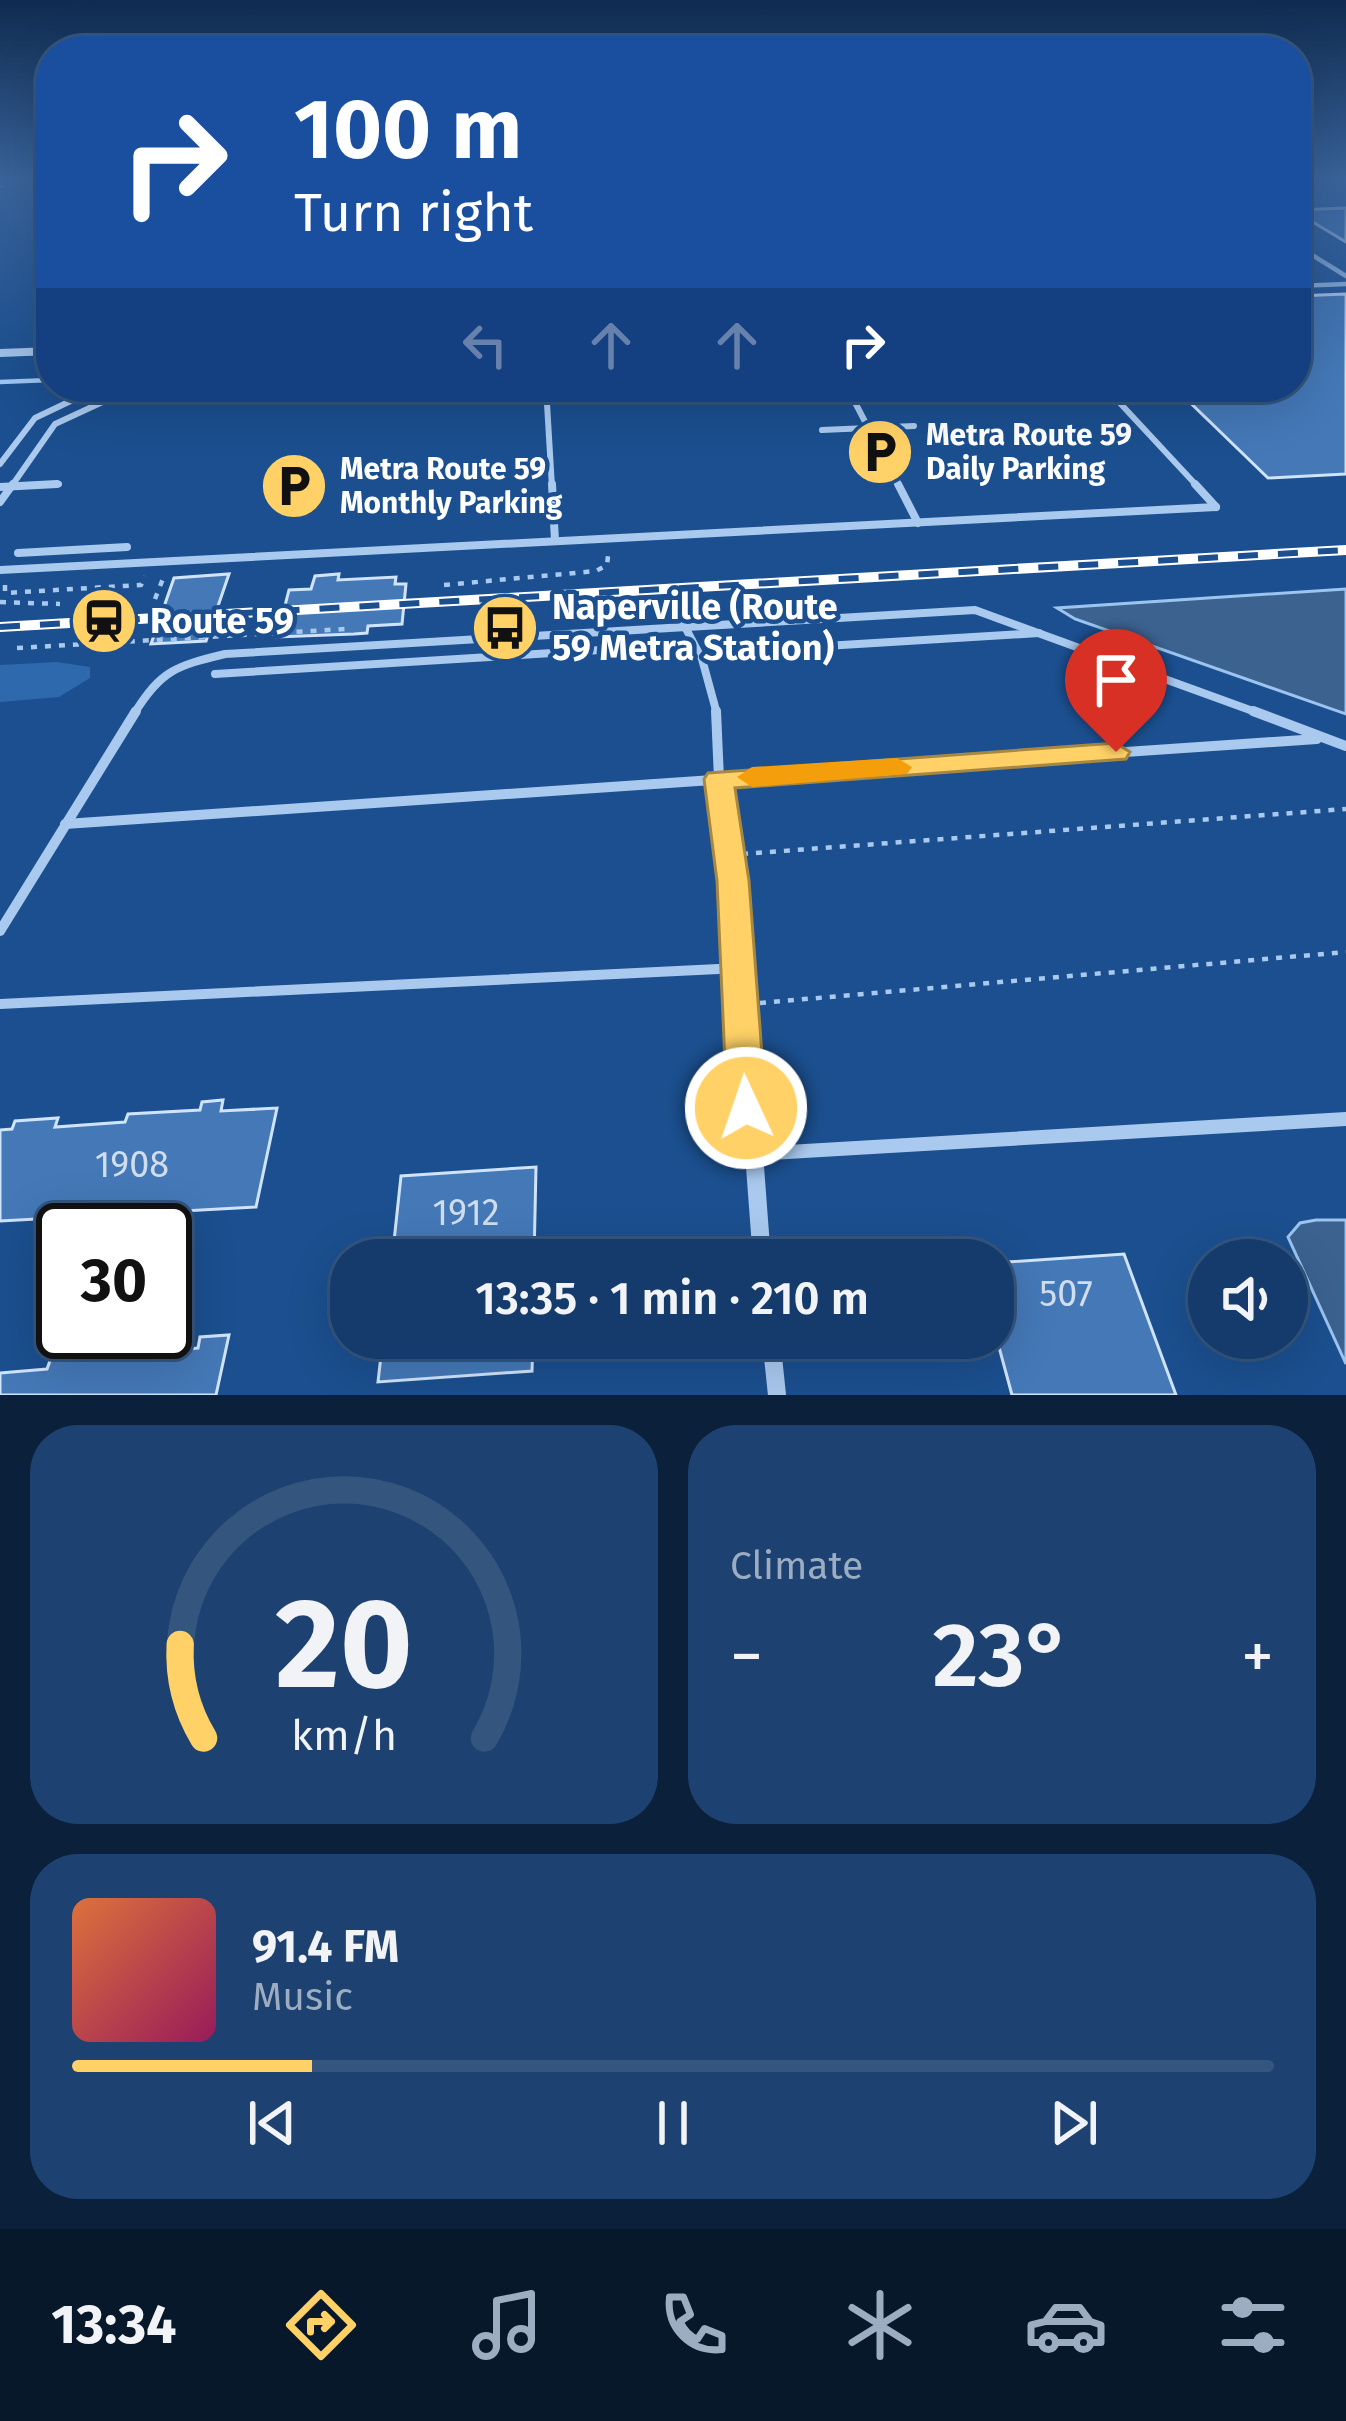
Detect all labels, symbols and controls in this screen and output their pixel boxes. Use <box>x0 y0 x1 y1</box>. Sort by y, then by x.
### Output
text: 100 m <box>294 79 522 180</box>
icon: right <box>96 84 252 240</box>
text: Turn right <box>294 181 533 245</box>
icon: left <box>452 312 518 378</box>
icon: ahead <box>578 312 644 378</box>
icon: ahead <box>704 312 770 378</box>
icon: right <box>830 312 896 378</box>
parking icon: Metra Route 59 Daily Parking <box>845 417 915 487</box>
place label: Metra Route 59 Daily Parking <box>926 417 1132 487</box>
parking icon: Metra Route 59 Monthly Parking <box>259 451 329 521</box>
place label: Metra Route 59 Monthly Parking <box>340 451 563 521</box>
place label: Naperville (Route 59 Metra Station) <box>552 585 838 670</box>
station icon: Route 59 <box>69 586 139 656</box>
bus stop icon: Naperville (Route 59 Metra Station) <box>470 593 540 663</box>
place label: Route 59 <box>150 599 294 643</box>
pin <box>1065 629 1167 752</box>
icon: arrive <box>1083 647 1149 713</box>
position arrow <box>683 1045 809 1171</box>
house number: 1908 <box>95 1143 169 1187</box>
house number: 1912 <box>432 1191 500 1235</box>
speed limit sign: 30 <box>36 1203 192 1359</box>
map controls <box>1188 1239 1308 1359</box>
button: sound <box>1188 1239 1308 1359</box>
text: 13:35 · 1 min · 210 m <box>475 1272 869 1326</box>
house number: 507 <box>1039 1272 1093 1316</box>
text: Climate <box>730 1543 863 1589</box>
text: 20 <box>275 1570 413 1720</box>
text: 23° <box>933 1602 1071 1710</box>
text: − <box>730 1617 763 1696</box>
text: + <box>1241 1617 1274 1696</box>
text: km/h <box>291 1709 397 1760</box>
text: 91.4 FM <box>252 1920 399 1974</box>
text: Music <box>252 1974 353 2020</box>
icon: previous <box>239 2090 305 2156</box>
icon: pause <box>640 2090 706 2156</box>
icon: next <box>1041 2090 1107 2156</box>
icon: directions <box>279 2283 363 2367</box>
icon: music <box>465 2283 549 2367</box>
icon: phone <box>652 2283 736 2367</box>
icon: climate <box>838 2283 922 2367</box>
icon: car <box>1024 2283 1108 2367</box>
icon: filters <box>1211 2283 1295 2367</box>
text: 13:34 <box>51 2293 177 2357</box>

